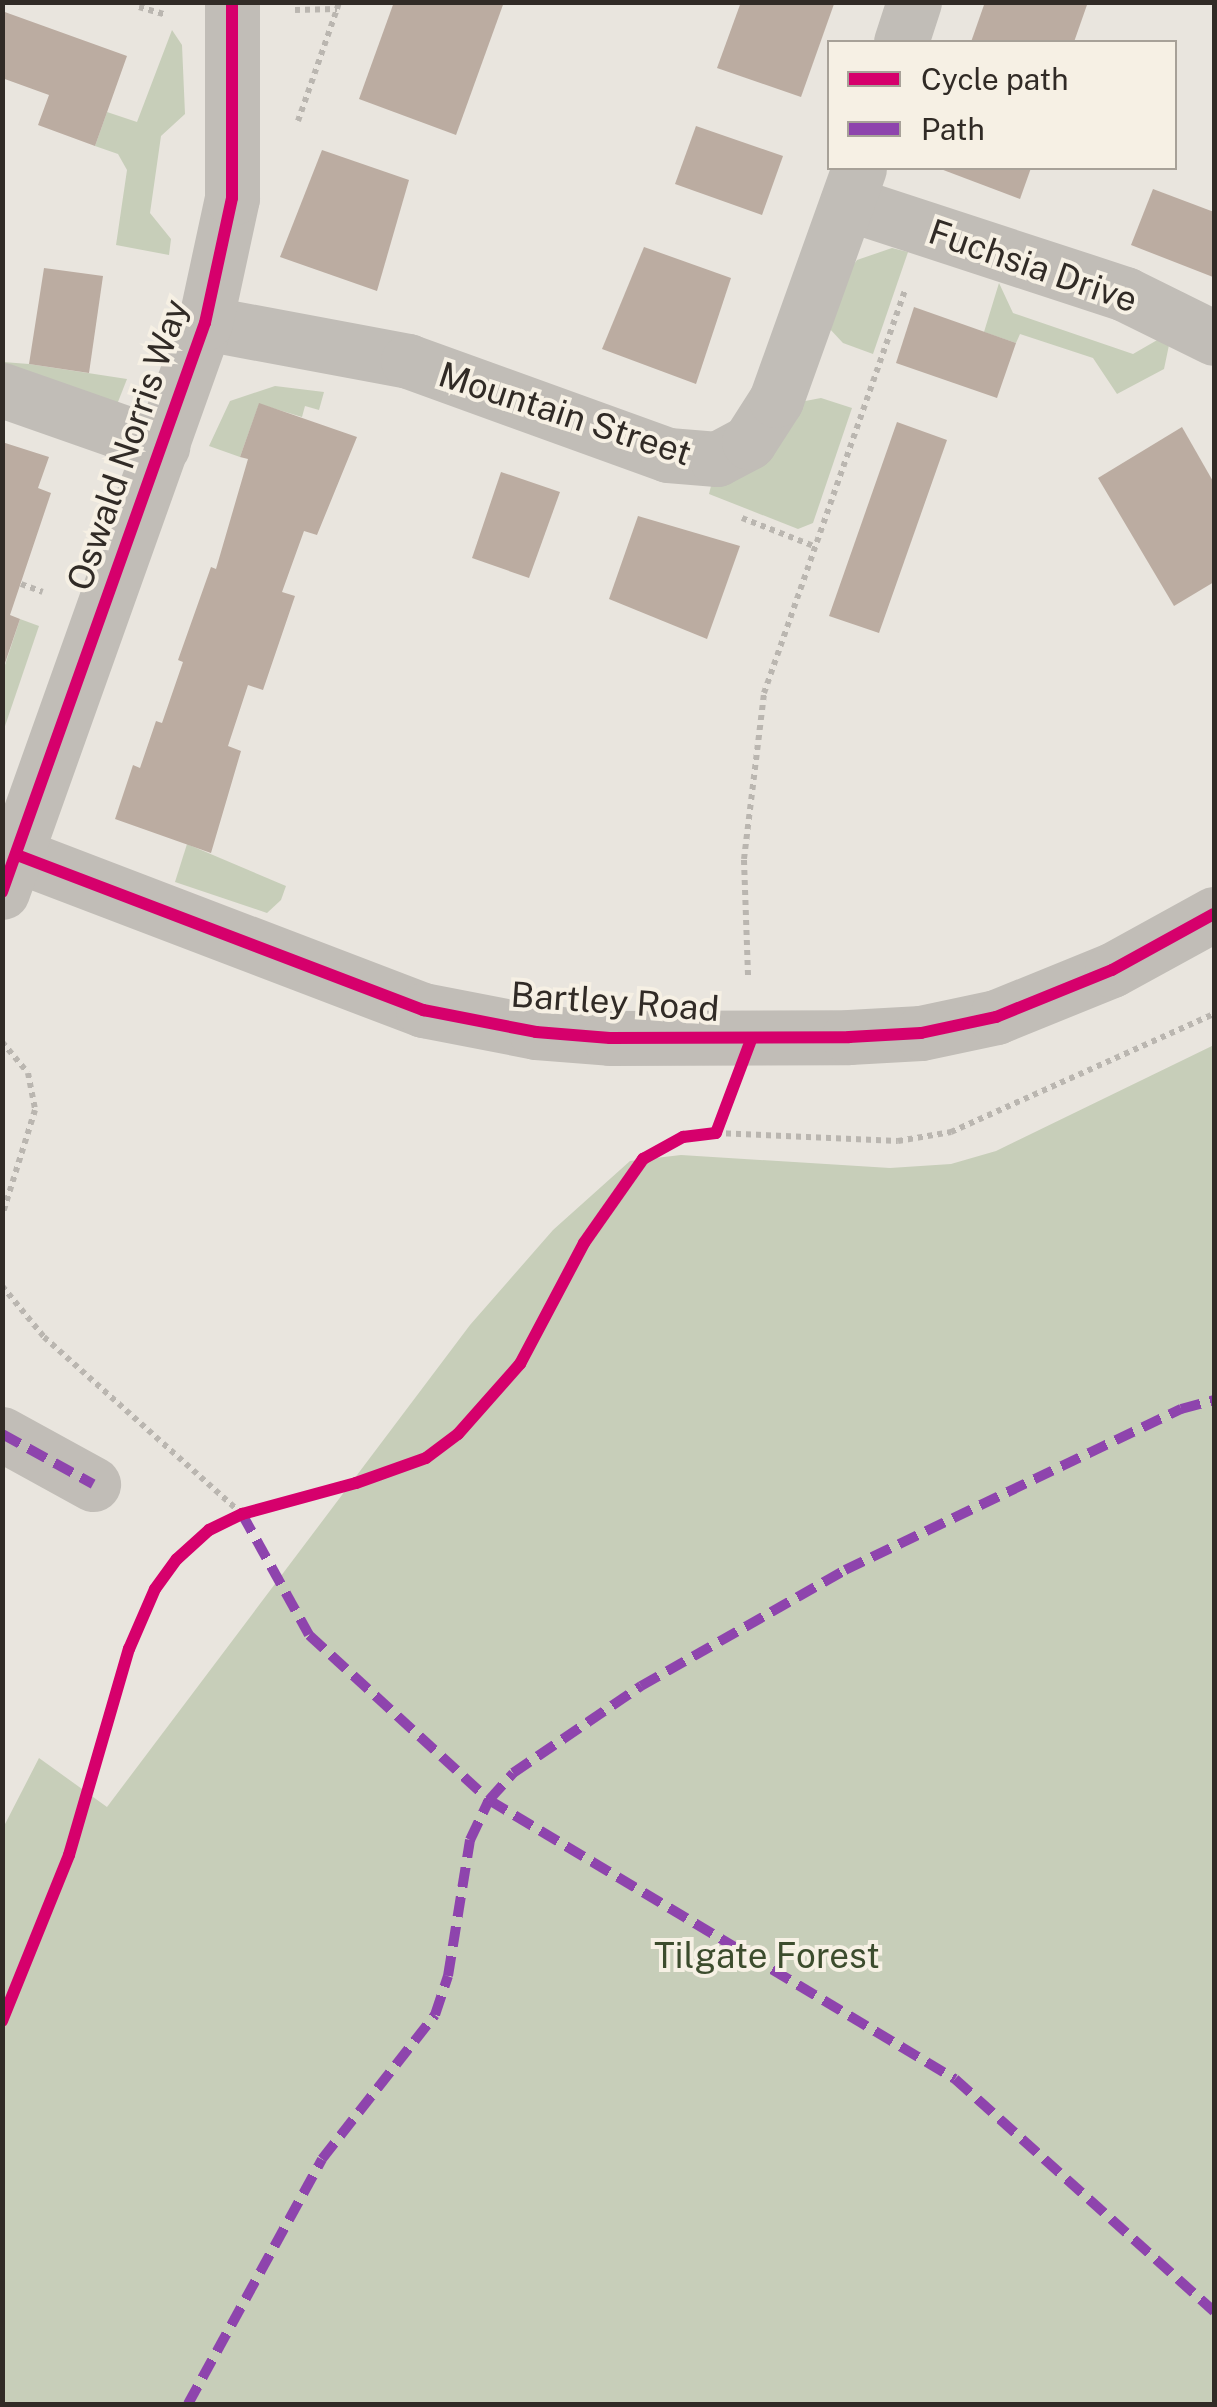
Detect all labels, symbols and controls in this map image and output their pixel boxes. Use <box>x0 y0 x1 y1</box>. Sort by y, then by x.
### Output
legend <box>827 40 1177 170</box>
text: Cycle path <box>921 61 1069 97</box>
text: Path <box>921 111 985 147</box>
street label: Fuchsia Drive <box>923 211 1143 321</box>
street label: Oswald Norris Way <box>58 293 198 597</box>
street label: Mountain Street <box>433 353 697 475</box>
street label: Bartley Road <box>509 974 721 1030</box>
park label: Tilgate Forest <box>654 1935 880 1977</box>

